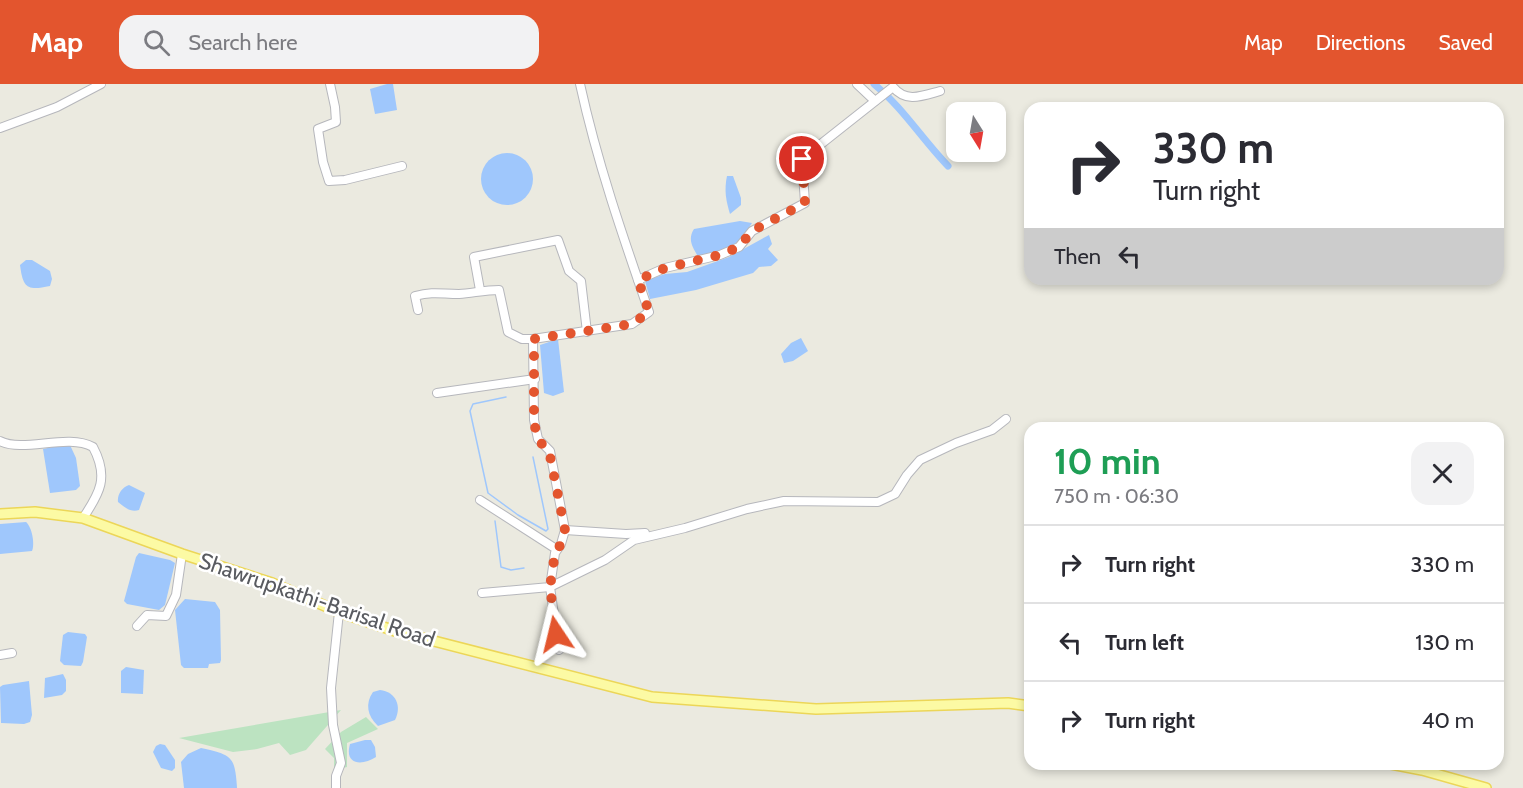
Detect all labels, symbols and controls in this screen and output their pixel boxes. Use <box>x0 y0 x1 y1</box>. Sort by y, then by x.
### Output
search box <box>119 15 539 69</box>
text: Map <box>30 25 83 59</box>
icon: search <box>140 26 173 59</box>
text: Search here <box>188 29 297 56</box>
text: Map <box>1244 30 1283 55</box>
text: Directions <box>1316 30 1405 55</box>
text: Saved <box>1438 30 1493 55</box>
north arrow <box>946 102 1006 162</box>
map controls <box>946 102 1006 162</box>
text: 330 m <box>1153 122 1274 174</box>
icon: right <box>1054 126 1132 204</box>
pin <box>776 133 827 184</box>
icon: arrive <box>785 142 818 175</box>
text: Turn right <box>1153 174 1260 207</box>
icon: left <box>1113 240 1146 273</box>
text: Then <box>1054 243 1101 270</box>
text: 10 min <box>1054 439 1161 483</box>
button: close <box>1411 442 1474 505</box>
text: 750 m · 06:30 <box>1054 484 1179 508</box>
street label: Shawrupkathi-Barisal Road <box>195 547 439 653</box>
icon: right <box>1054 548 1087 581</box>
text: Turn right <box>1105 551 1195 578</box>
text: 330 m <box>1411 551 1474 578</box>
position arrow <box>524 602 588 666</box>
icon: left <box>1054 626 1087 659</box>
text: Turn left <box>1105 629 1184 656</box>
text: 130 m <box>1415 629 1474 656</box>
icon: right <box>1054 704 1087 737</box>
text: Turn right <box>1105 707 1195 734</box>
text: 40 m <box>1422 707 1474 734</box>

